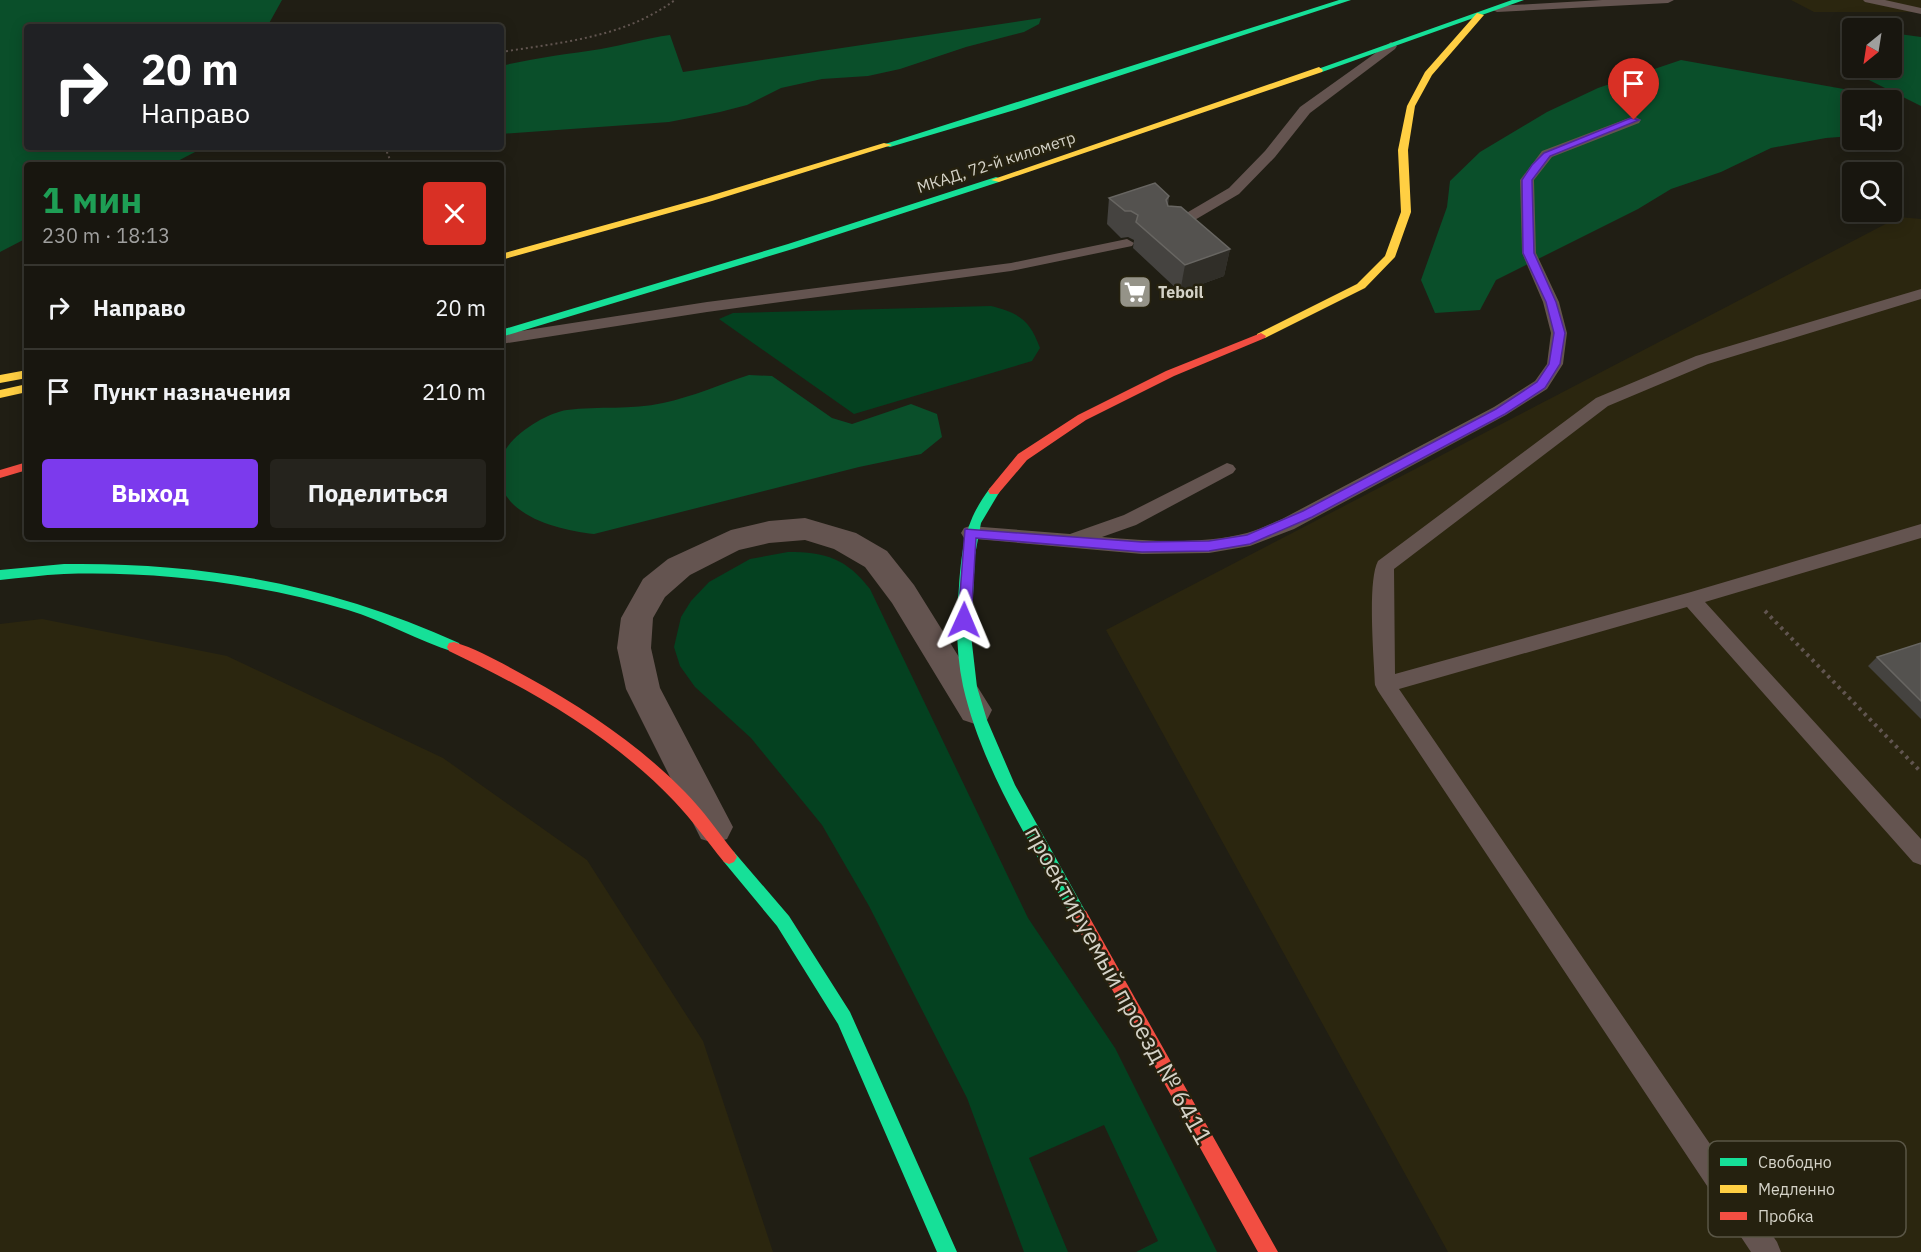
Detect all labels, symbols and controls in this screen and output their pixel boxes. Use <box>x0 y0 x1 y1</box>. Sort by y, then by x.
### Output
north arrow <box>1842 18 1902 78</box>
map controls <box>1842 18 1902 222</box>
text: 20 m <box>141 42 239 97</box>
icon: right <box>42 48 120 126</box>
pin <box>1608 58 1659 120</box>
icon: arrive <box>1617 67 1650 100</box>
button: sound <box>1842 90 1902 150</box>
text: Направо <box>141 95 250 130</box>
street label: МКАД, 72-й километр <box>914 127 1078 197</box>
button: search <box>1842 162 1902 222</box>
text: 1 мин <box>42 176 142 223</box>
button: close <box>423 182 486 245</box>
text: 230 m · 18:13 <box>42 222 170 249</box>
supermarket icon: Teboil <box>1117 274 1153 310</box>
place label: Teboil <box>1158 282 1204 302</box>
icon: right <box>42 291 75 324</box>
text: Направо <box>93 293 186 322</box>
text: 20 m <box>435 293 486 322</box>
icon: arrive <box>42 375 75 408</box>
text: Пункт назначения <box>93 377 291 406</box>
text: 210 m <box>422 377 486 406</box>
button: Выход <box>42 459 258 528</box>
button: Поделиться <box>270 459 486 528</box>
position arrow <box>932 588 996 652</box>
street label: проектируемый проезд № 6411 <box>1018 820 1220 1150</box>
legend <box>1708 1141 1906 1237</box>
text: Свободно <box>1758 1152 1832 1172</box>
text: Медленно <box>1758 1179 1835 1199</box>
text: Пробка <box>1758 1206 1814 1226</box>

